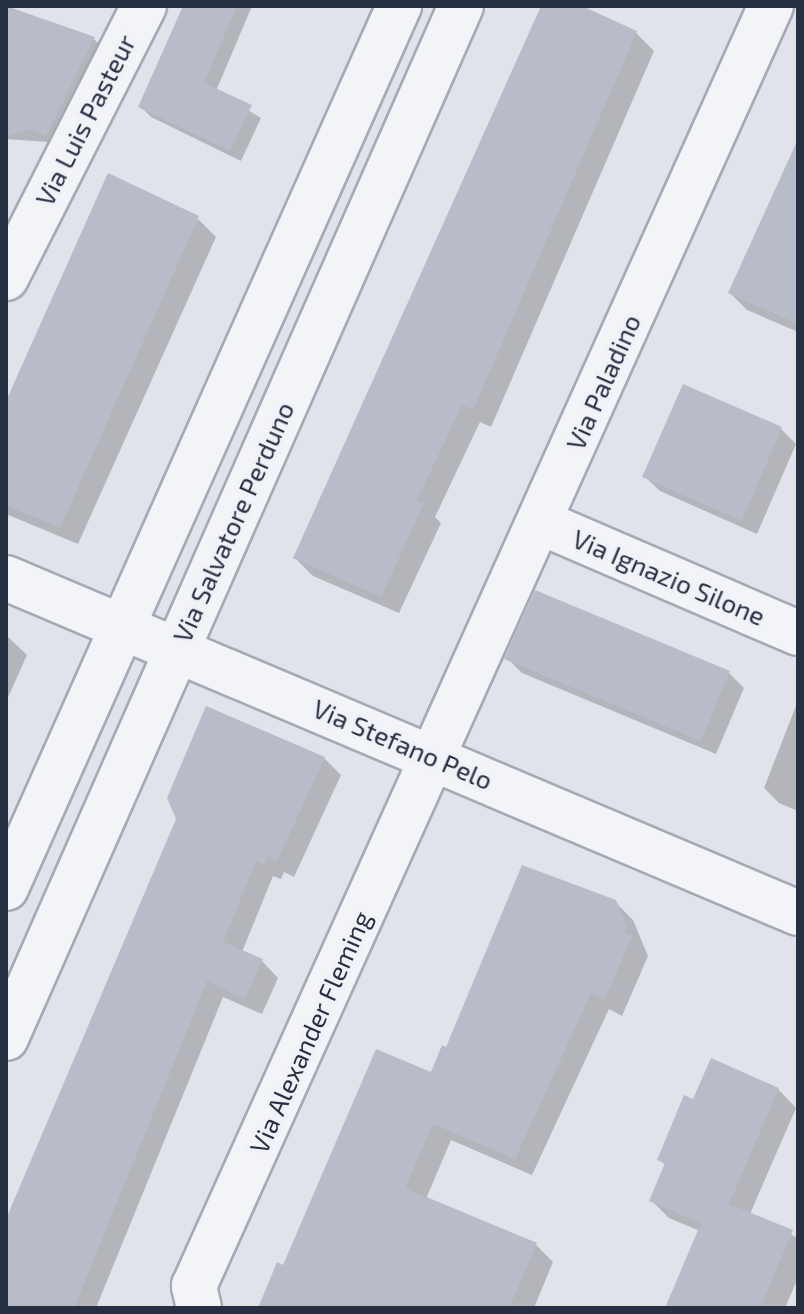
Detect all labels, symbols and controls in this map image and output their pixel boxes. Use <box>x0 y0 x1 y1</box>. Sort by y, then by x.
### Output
street label: Via Luis Pasteur <box>28 29 142 211</box>
street label: Via Paladino <box>559 309 647 455</box>
street label: Via Salvatore Perduno <box>166 397 300 647</box>
street label: Via Ignazio Silone <box>568 522 770 632</box>
street label: Via Stefano Pelo <box>308 692 498 796</box>
street label: Via Alexander Fleming <box>242 906 378 1158</box>

